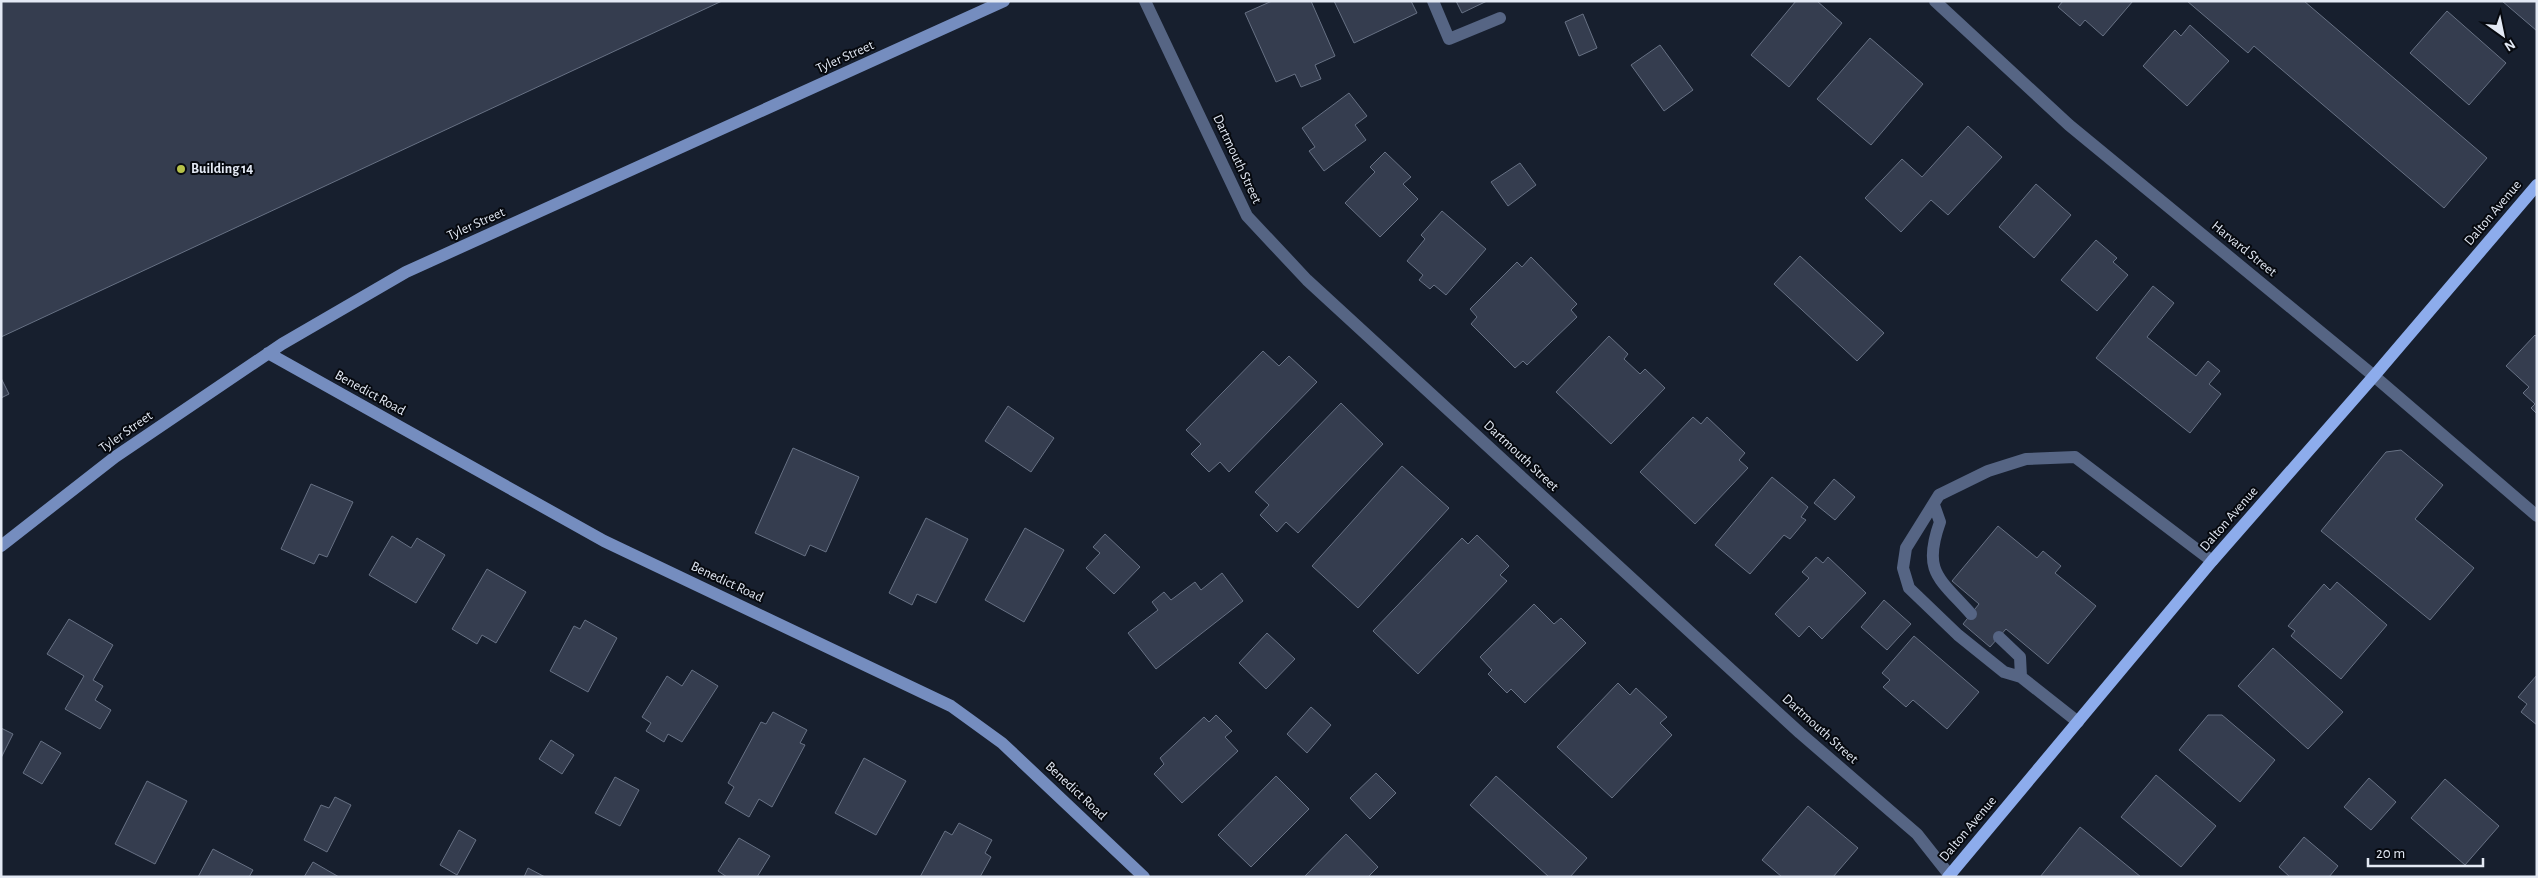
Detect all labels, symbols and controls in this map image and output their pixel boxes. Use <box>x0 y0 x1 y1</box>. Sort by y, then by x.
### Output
north arrow <box>2478 10 2528 60</box>
text: N <box>2502 37 2517 54</box>
street label: Tyler Street <box>814 38 876 76</box>
street label: Dartmouth Street <box>1210 112 1264 206</box>
place label: Building 14 <box>191 162 253 176</box>
marker: Building 14 <box>175 163 187 175</box>
street label: Dalton Avenue <box>2462 178 2524 248</box>
street label: Tyler Street <box>445 205 507 243</box>
street label: Harvard Street <box>2209 219 2280 280</box>
street label: Benedict Road <box>332 368 408 418</box>
street label: Tyler Street <box>97 408 156 455</box>
street label: Dartmouth Street <box>1481 418 1561 494</box>
street label: Dalton Avenue <box>2197 484 2261 554</box>
street label: Benedict Road <box>689 559 765 605</box>
street label: Dartmouth Street <box>1779 691 1861 767</box>
street label: Benedict Road <box>1043 759 1109 823</box>
street label: Dalton Avenue <box>1937 794 1999 864</box>
scale bar <box>2368 836 2483 868</box>
text: 20 m <box>2376 846 2405 861</box>

